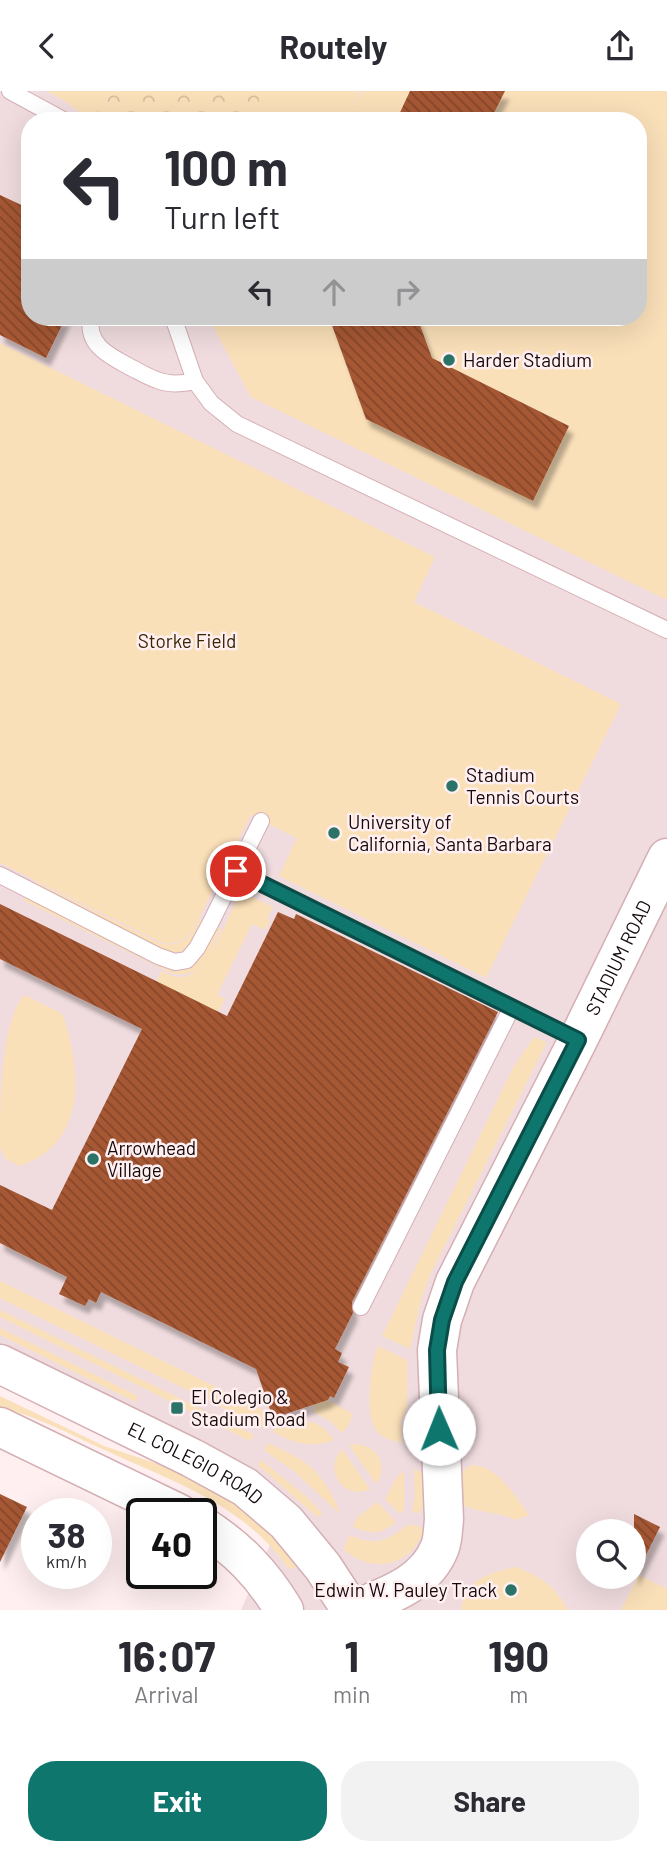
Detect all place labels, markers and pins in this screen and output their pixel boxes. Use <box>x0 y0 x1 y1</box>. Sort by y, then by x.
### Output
place label: Harder Stadium <box>463 348 592 371</box>
marker: Harder Stadium <box>441 352 457 368</box>
place label: Stadium Tennis Courts <box>466 763 579 808</box>
marker: Stadium Tennis Courts <box>444 778 460 794</box>
place label: University of California, Santa Barbara <box>348 810 552 855</box>
marker: University of California, Santa Barbara <box>326 825 342 841</box>
pin <box>206 841 266 901</box>
place label: Arrowhead Village <box>107 1136 196 1181</box>
marker: Arrowhead Village <box>85 1151 101 1167</box>
place label: El Colegio & Stadium Road <box>191 1385 306 1430</box>
marker: El Colegio & Stadium Road <box>169 1400 185 1416</box>
place label: Edwin W. Pauley Track <box>314 1578 497 1601</box>
marker: Edwin W. Pauley Track <box>503 1582 519 1598</box>

